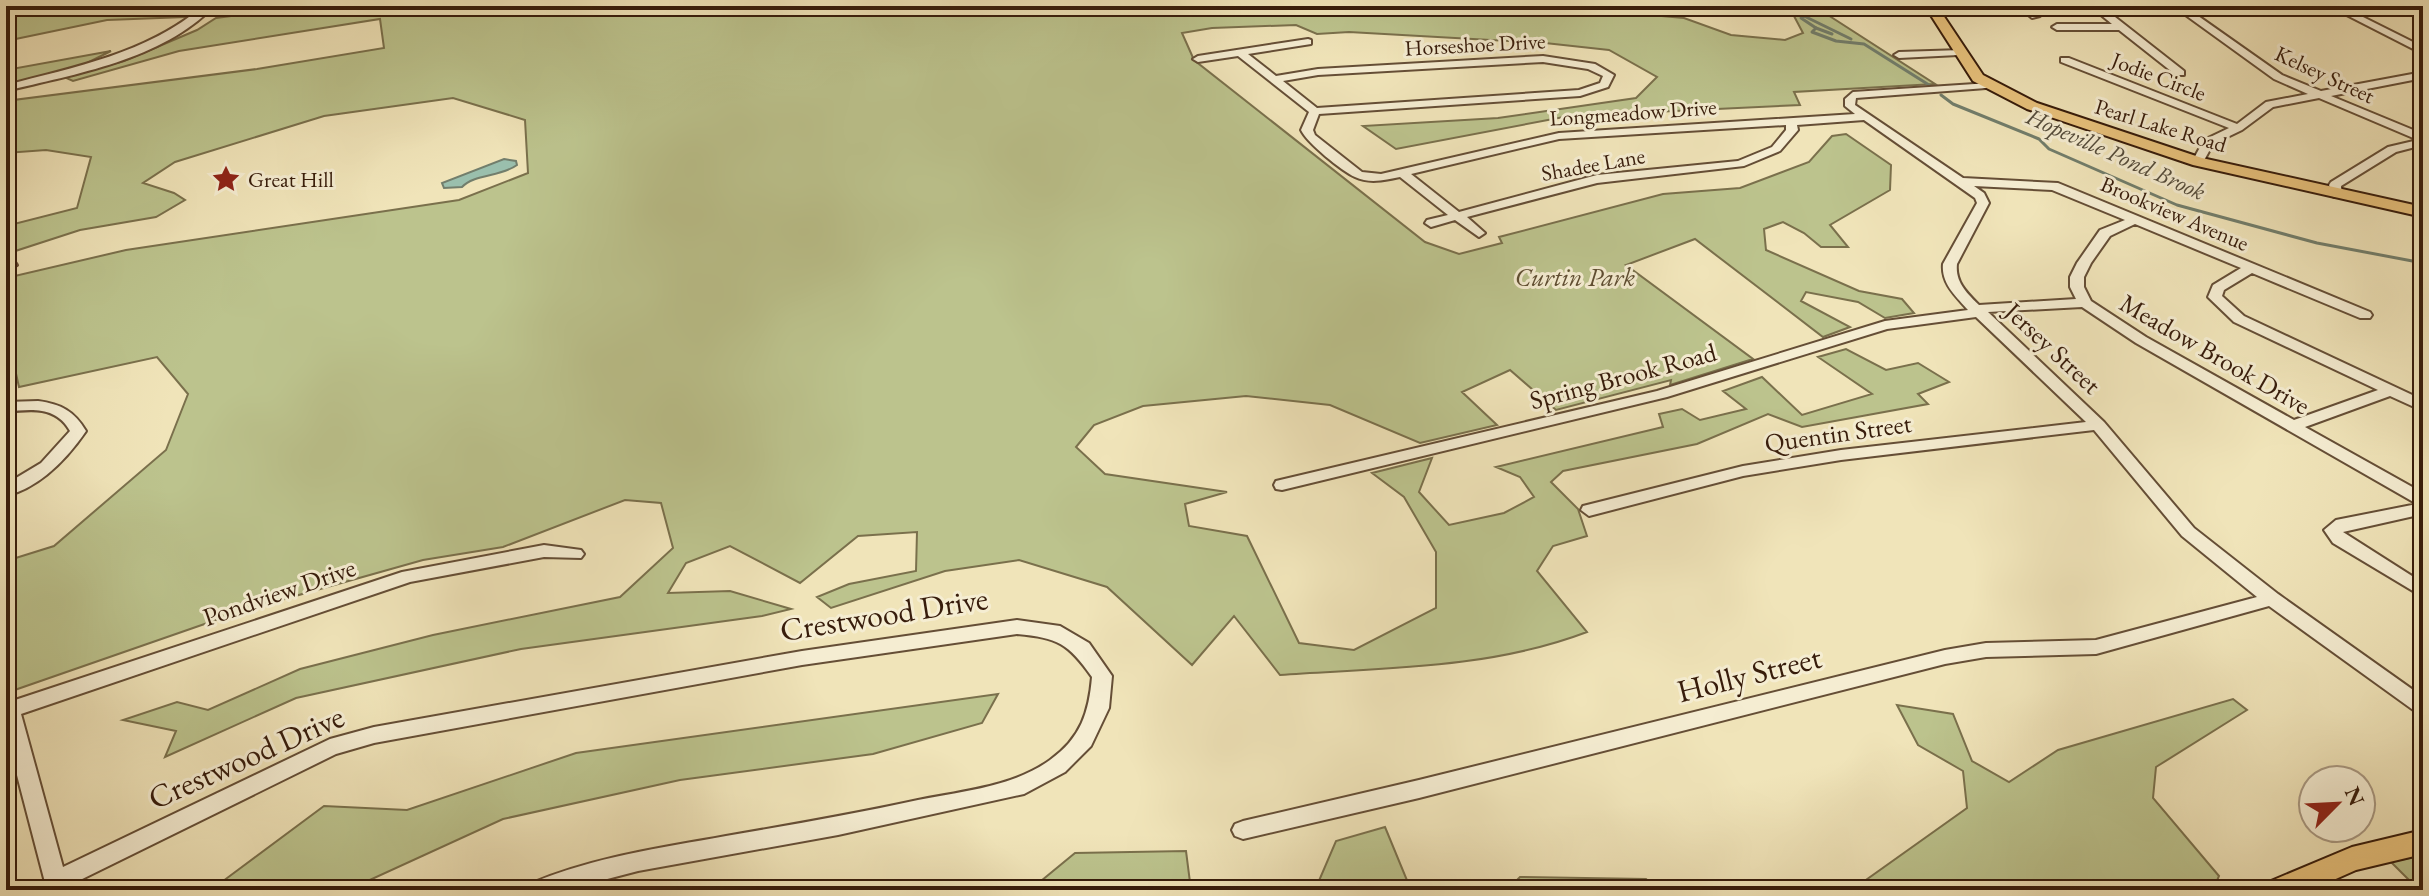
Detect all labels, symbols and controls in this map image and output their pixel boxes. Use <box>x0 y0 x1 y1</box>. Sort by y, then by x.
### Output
street label: Horseshoe Drive <box>1404 26 1547 63</box>
street label: Kelsey Street <box>2270 39 2379 110</box>
street label: Jodie Circle <box>2106 44 2211 108</box>
street label: Longmeadow Drive <box>1548 92 1718 133</box>
street label: Pearl Lake Road <box>2091 92 2231 160</box>
water label: Hopeville Pond Brook <box>2021 100 2211 207</box>
street label: Shadee Lane <box>1539 141 1648 188</box>
place icon: Great Hill <box>211 164 241 194</box>
place label: Great Hill <box>248 165 334 194</box>
street label: Brookview Avenue <box>2096 169 2254 258</box>
park label: Curtin Park <box>1515 260 1635 294</box>
street label: Meadow Brook Drive <box>2114 286 2316 422</box>
street label: Jersey Street <box>1996 293 2108 401</box>
street label: Spring Brook Road <box>1526 335 1721 417</box>
street label: Quentin Street <box>1762 406 1914 460</box>
street label: Pondview Drive <box>198 550 360 634</box>
street label: Crestwood Drive <box>777 577 991 651</box>
street label: Holly Street <box>1672 636 1826 712</box>
street label: Crestwood Drive <box>142 695 350 819</box>
north arrow <box>2297 764 2377 844</box>
text: N <box>2338 782 2372 810</box>

